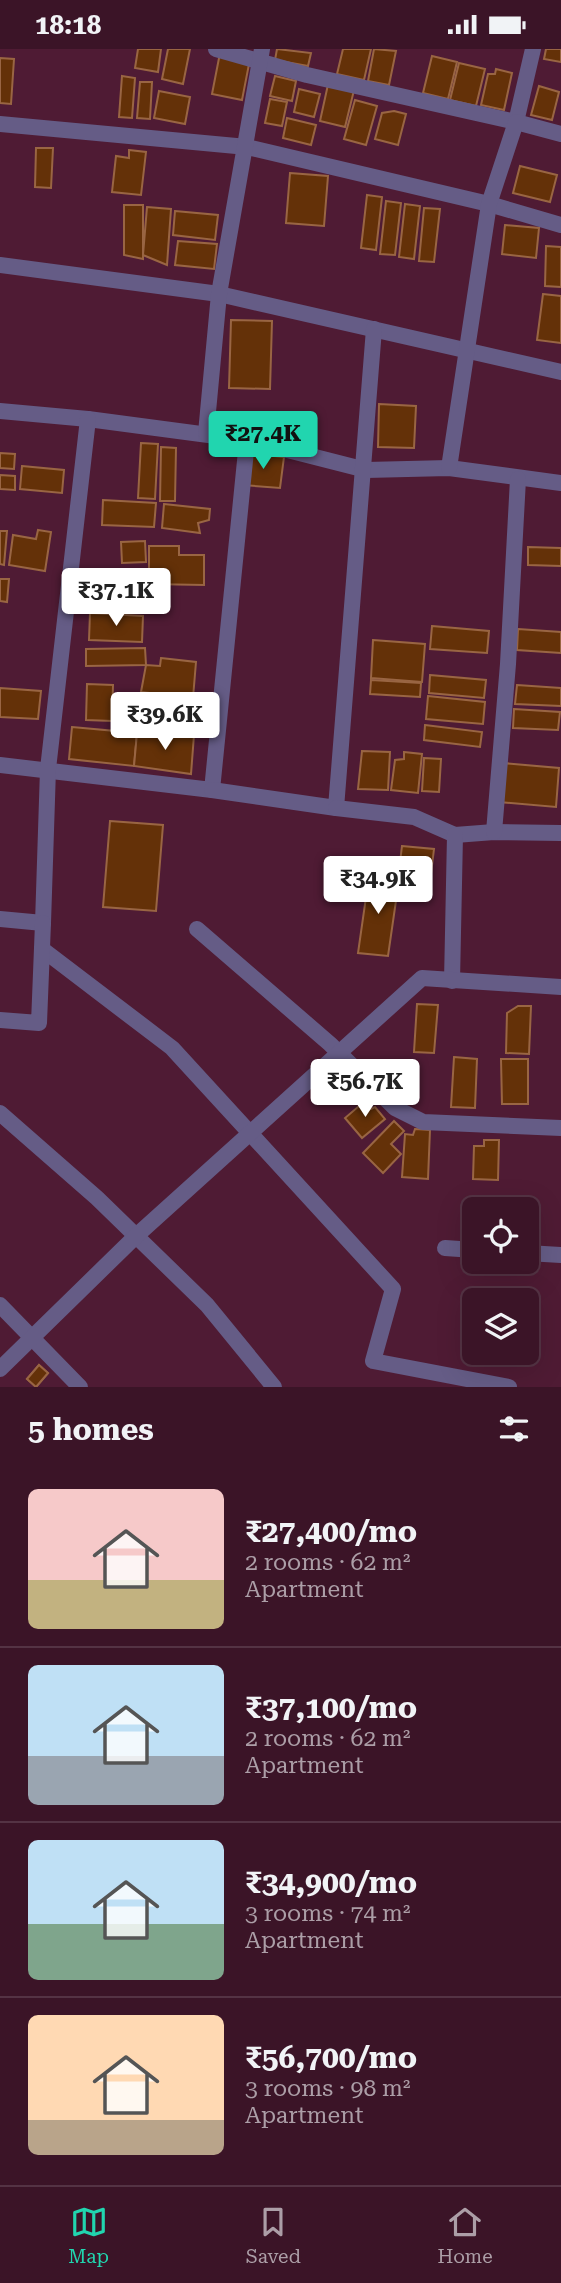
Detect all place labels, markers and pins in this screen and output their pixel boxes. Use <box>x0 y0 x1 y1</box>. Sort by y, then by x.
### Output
pin: ₹27.4K <box>206 411 320 471</box>
pin: ₹37.1K <box>59 569 173 628</box>
pin: ₹39.6K <box>108 693 222 752</box>
pin: ₹34.9K <box>321 857 435 916</box>
pin: ₹56.7K <box>308 1059 422 1119</box>

